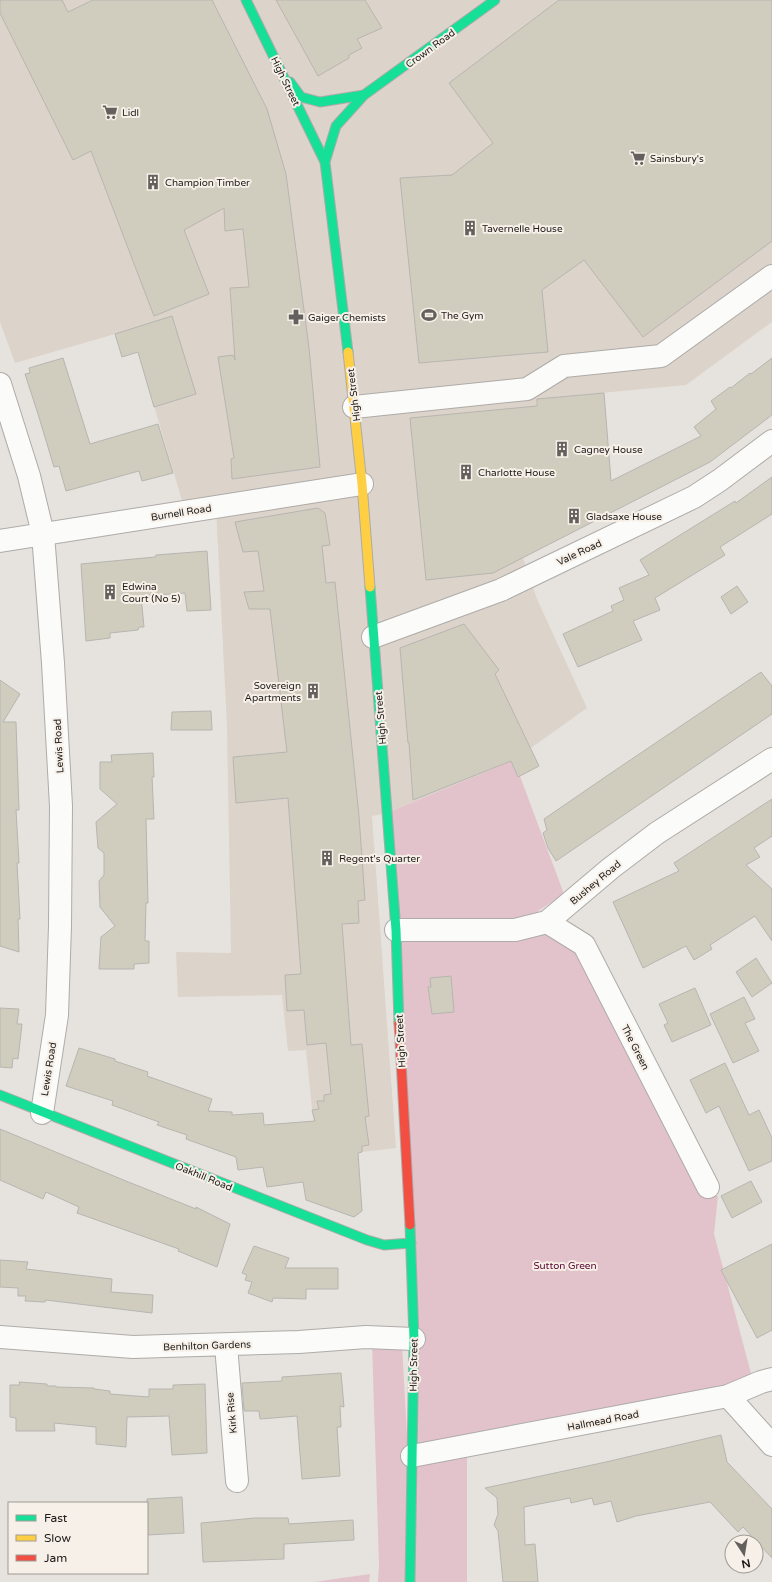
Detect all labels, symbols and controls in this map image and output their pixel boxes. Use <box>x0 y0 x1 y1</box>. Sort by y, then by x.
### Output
street label: Crown Road <box>403 27 458 71</box>
street label: High Street <box>268 55 302 108</box>
supermarket icon: Lidl <box>101 103 119 121</box>
place label: Lidl <box>122 107 139 119</box>
supermarket icon: Sainsbury's <box>629 149 647 167</box>
place label: Sainsbury's <box>650 153 704 165</box>
building icon: Champion Timber <box>144 173 162 191</box>
place label: Champion Timber <box>165 177 250 189</box>
building icon: Tavernelle House <box>461 219 479 237</box>
place label: Tavernelle House <box>482 223 563 235</box>
sports icon: The Gym <box>420 306 438 324</box>
pharmacy icon: Gaiger Chemists <box>287 308 305 326</box>
place label: The Gym <box>441 310 484 322</box>
place label: Gaiger Chemists <box>308 312 386 324</box>
street label: High Street <box>345 367 363 422</box>
building icon: Cagney House <box>553 440 571 458</box>
place label: Cagney House <box>574 444 643 456</box>
building icon: Charlotte House <box>457 463 475 481</box>
place label: Charlotte House <box>478 467 555 479</box>
street label: Burnell Road <box>150 502 212 524</box>
building icon: Gladsaxe House <box>565 507 583 525</box>
place label: Gladsaxe House <box>586 511 662 523</box>
street label: Vale Road <box>555 537 604 568</box>
place label: Edwina Court (No 5) <box>122 581 180 605</box>
building icon: Edwina Court (No 5) <box>101 583 119 601</box>
place label: Sovereign Apartments <box>245 680 301 704</box>
building icon: Sovereign Apartments <box>304 682 322 700</box>
street label: High Street <box>373 691 389 745</box>
street label: Lewis Road <box>52 719 66 773</box>
building icon: Regent's Quarter <box>318 849 336 867</box>
place label: Regent's Quarter <box>339 853 420 865</box>
street label: Bushey Road <box>568 858 623 907</box>
street label: High Street <box>394 1014 408 1068</box>
street label: The Green <box>619 1023 652 1072</box>
street label: Lewis Road <box>39 1041 59 1097</box>
street label: Oakhill Road <box>173 1160 234 1194</box>
park label: Sutton Green <box>533 1260 597 1272</box>
street label: Benhilton Gardens <box>163 1338 251 1354</box>
street label: High Street <box>408 1338 420 1392</box>
street label: Kirk Rise <box>224 1392 240 1434</box>
street label: Hallmead Road <box>566 1408 640 1434</box>
legend <box>8 1502 148 1574</box>
text: Fast <box>44 1511 68 1525</box>
text: Slow <box>44 1531 71 1545</box>
north arrow <box>724 1534 764 1574</box>
text: Jam <box>44 1551 67 1565</box>
text: N <box>740 1556 752 1571</box>

